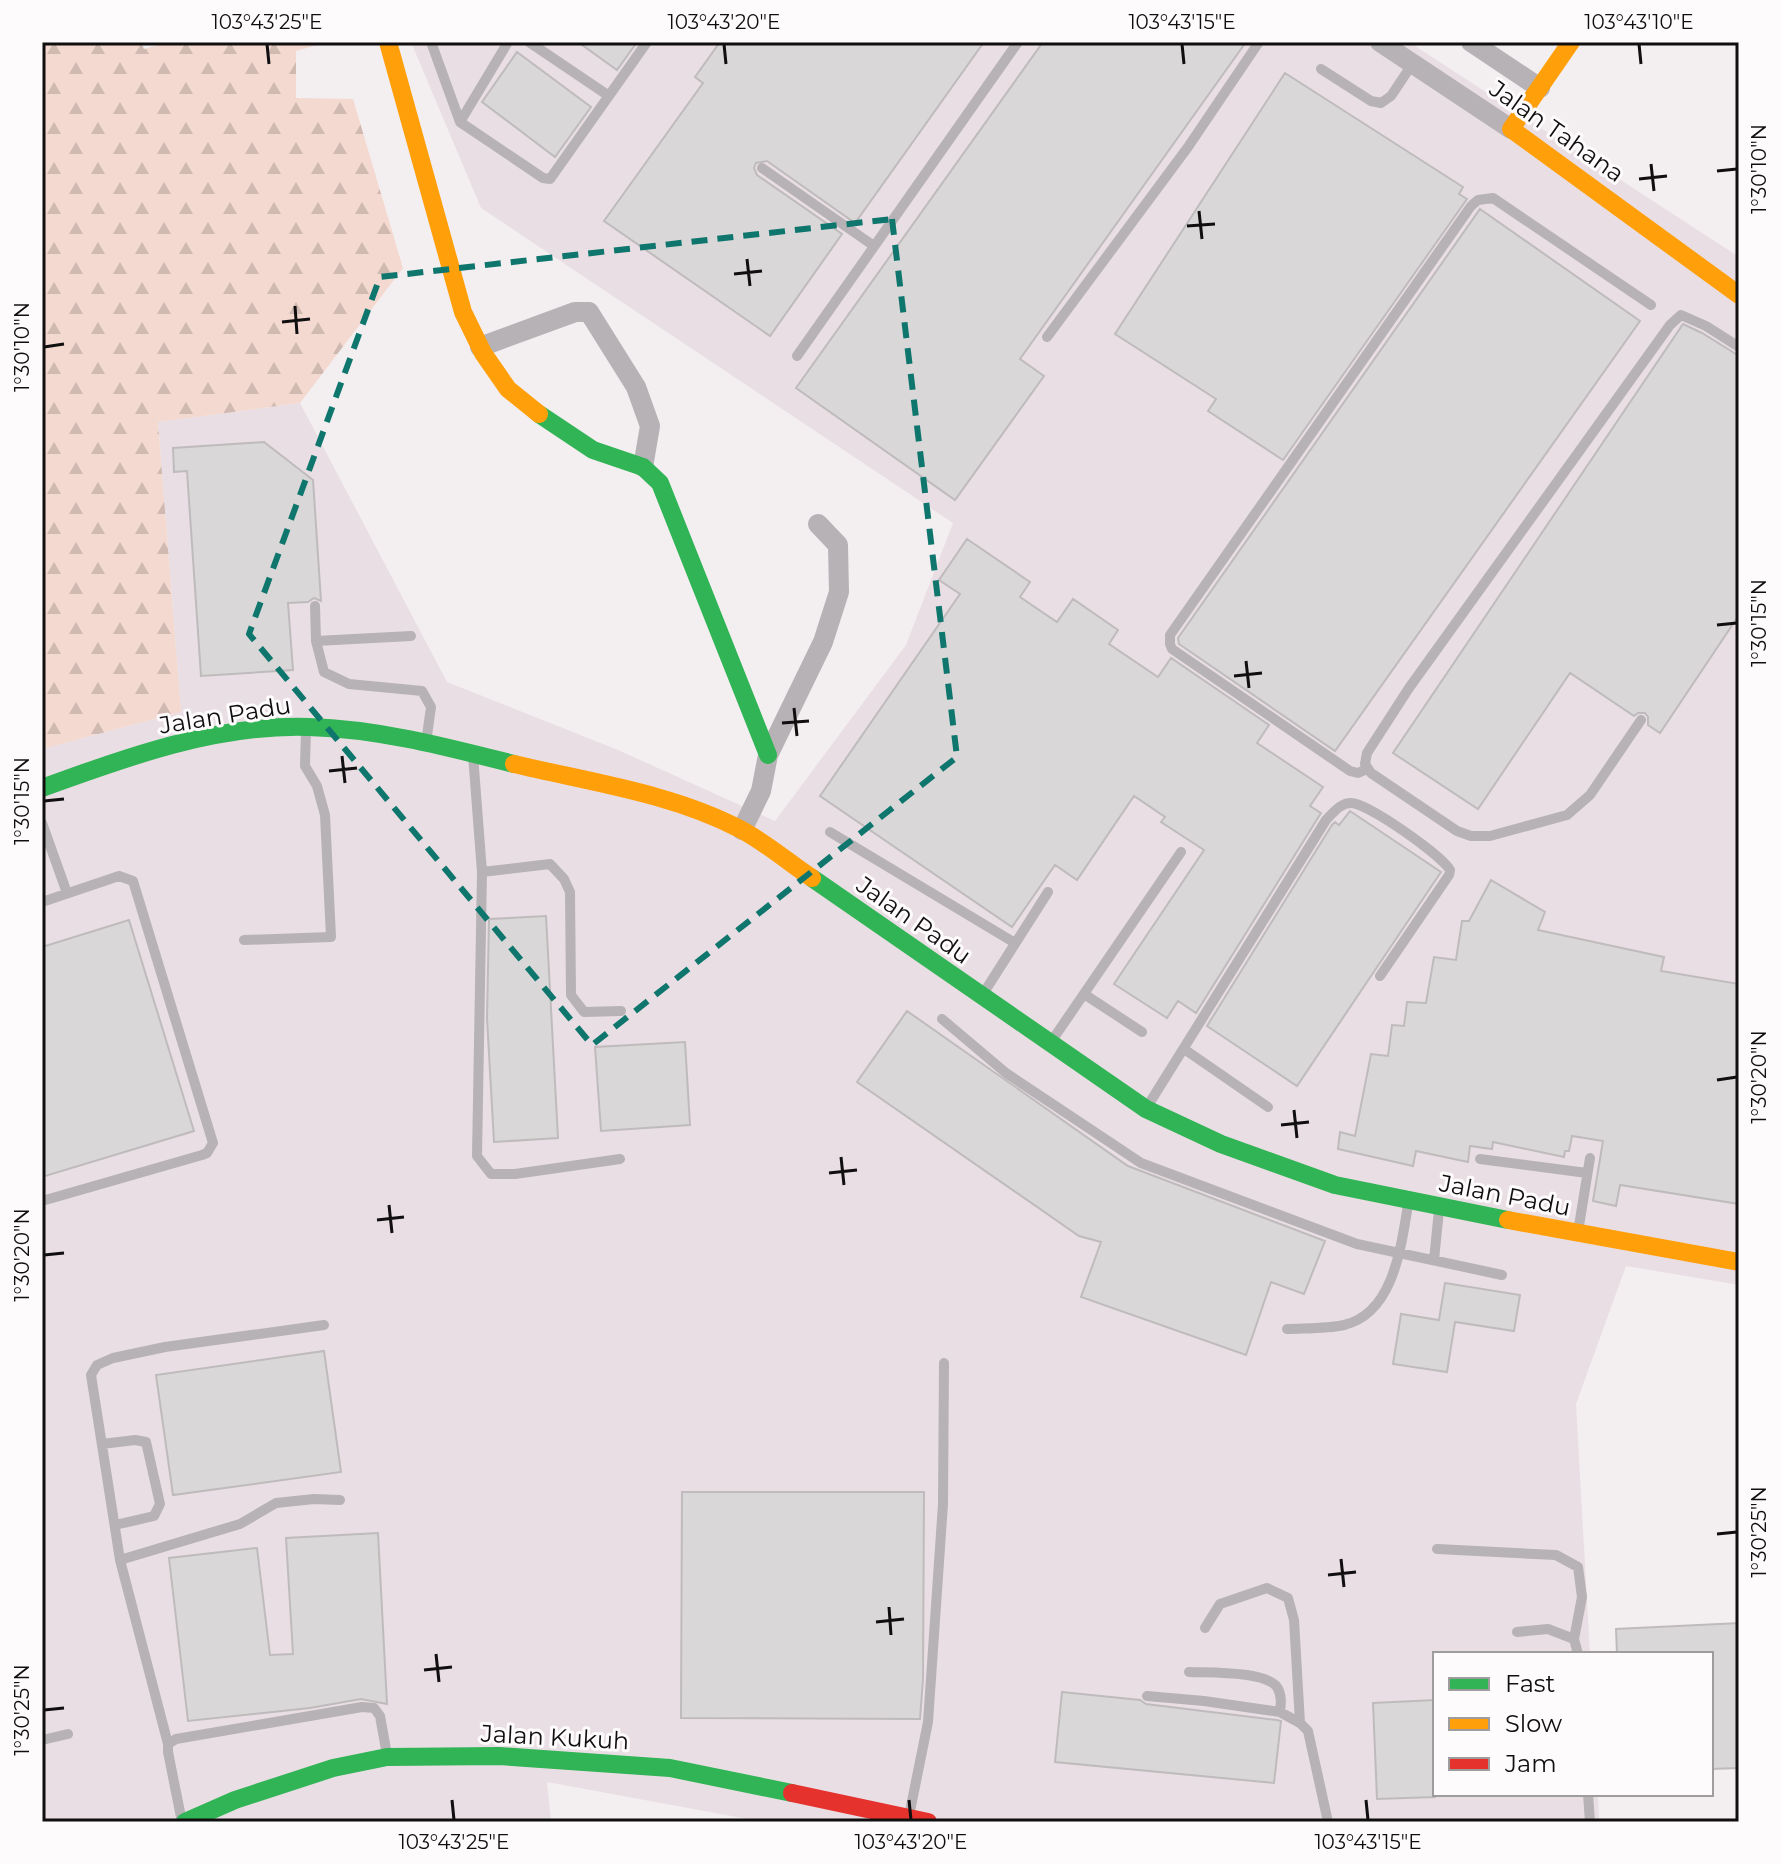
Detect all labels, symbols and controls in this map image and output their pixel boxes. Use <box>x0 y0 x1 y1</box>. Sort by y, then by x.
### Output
text: 103°43'25"E <box>212 10 322 34</box>
text: 103°43'20"E <box>668 10 780 34</box>
text: 103°43'15"E <box>1128 10 1236 34</box>
text: 103°43'10"E <box>1584 10 1694 34</box>
street label: Jalan Tahana <box>1483 73 1630 188</box>
text: 1°30'10"N <box>1747 124 1771 214</box>
text: 1°30'10"N <box>10 302 34 392</box>
text: 1°30'15"N <box>1747 579 1771 667</box>
street label: Jalan Padu <box>156 690 293 740</box>
text: 1°30'15"N <box>10 757 34 845</box>
street label: Jalan Padu <box>850 869 977 970</box>
text: 1°30'20"N <box>1747 1030 1771 1124</box>
street label: Jalan Padu <box>1436 1168 1573 1222</box>
text: 1°30'20"N <box>10 1208 34 1302</box>
text: 1°30'25"N <box>1747 1486 1771 1578</box>
legend <box>1433 1652 1713 1796</box>
text: 1°30'25"N <box>10 1664 34 1756</box>
text: Fast <box>1505 1669 1556 1698</box>
text: Slow <box>1505 1709 1562 1738</box>
street label: Jalan Kukuh <box>479 1719 630 1755</box>
text: Jam <box>1504 1749 1557 1778</box>
text: 103°43'25"E <box>399 1830 509 1854</box>
text: 103°43'20"E <box>855 1830 967 1854</box>
text: 103°43'15"E <box>1314 1830 1422 1854</box>

